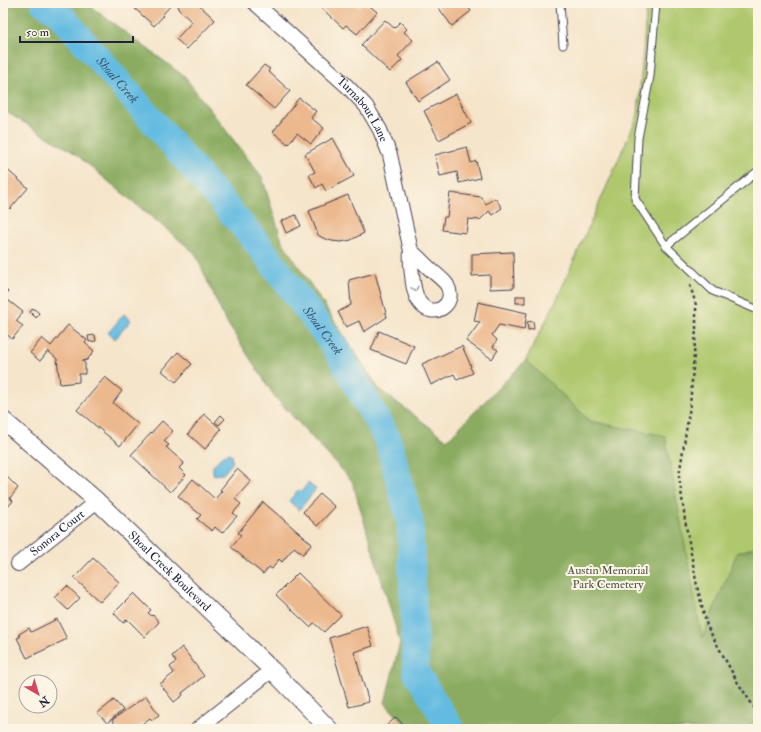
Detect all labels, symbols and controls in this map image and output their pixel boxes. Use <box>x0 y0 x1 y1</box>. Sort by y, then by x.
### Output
scale bar <box>20 18 133 44</box>
text: 50 m <box>26 25 50 40</box>
water label: Shoal Creek <box>92 53 142 107</box>
street label: Turnabout Lane <box>334 73 391 144</box>
one-way arrow <box>410 286 418 292</box>
water label: Shoal Creek <box>299 302 346 358</box>
street label: Sonora Court <box>27 506 87 559</box>
street label: Shoal Creek Boulevard <box>125 528 214 614</box>
park label: Austin Memorial Park Cemetery <box>567 563 648 592</box>
north arrow <box>18 674 58 714</box>
text: N <box>35 693 53 710</box>

